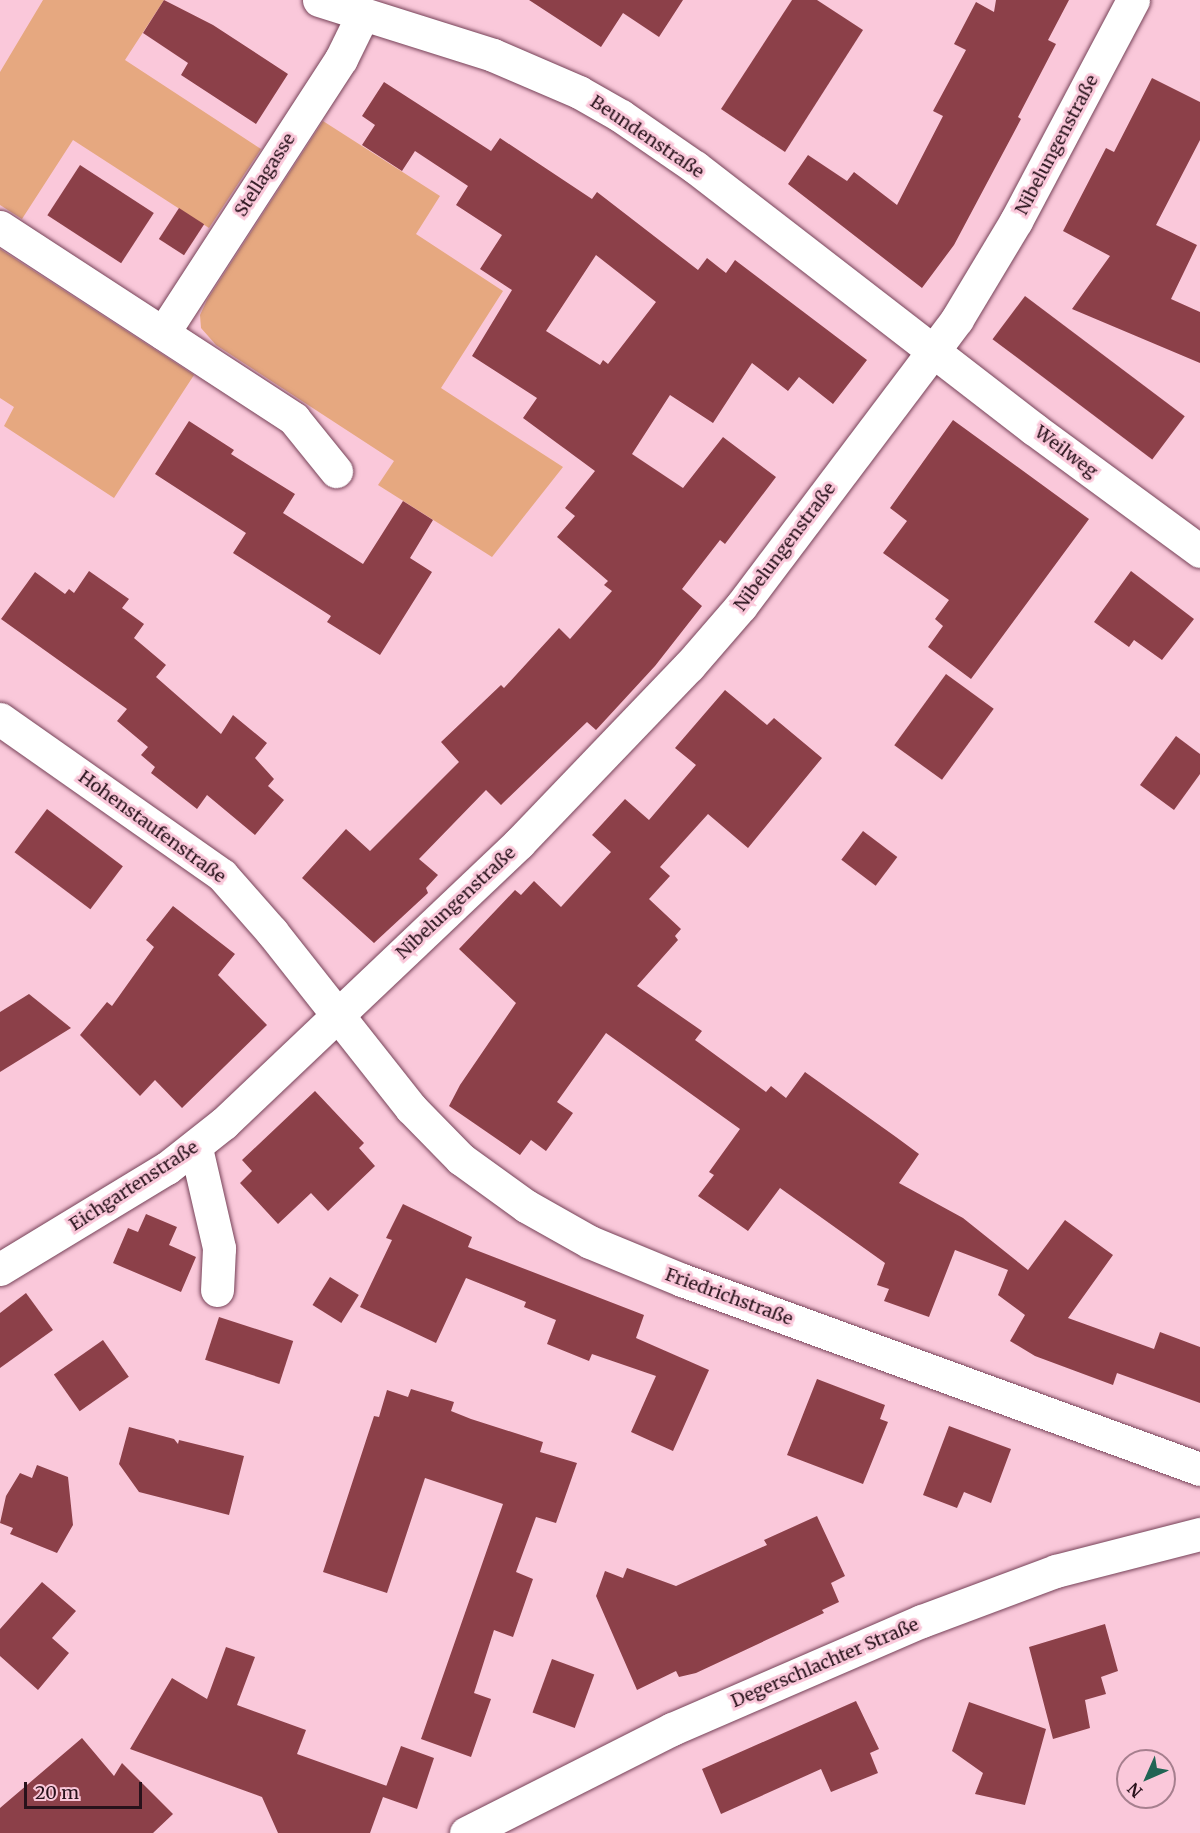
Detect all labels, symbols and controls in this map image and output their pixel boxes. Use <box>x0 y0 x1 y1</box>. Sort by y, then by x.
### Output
street label: Nibelungenstraße <box>1011 71 1103 219</box>
street label: Beundenstraße <box>586 91 708 183</box>
street label: Stellagasse <box>230 129 300 221</box>
street label: Weilweg <box>1030 421 1102 483</box>
street label: Nibelungenstraße <box>730 478 840 616</box>
street label: Hohenstaufenstraße <box>74 766 230 888</box>
street label: Nibelungenstraße <box>392 842 520 964</box>
street label: Eichgartenstraße <box>66 1136 202 1236</box>
street label: Friedrichstraße <box>662 1264 796 1330</box>
street label: Degerschlachter Straße <box>728 1614 922 1712</box>
north arrow <box>1116 1749 1176 1809</box>
scale bar <box>27 1770 146 1808</box>
text: N <box>1123 1779 1146 1802</box>
text: 20 m <box>35 1781 79 1804</box>

